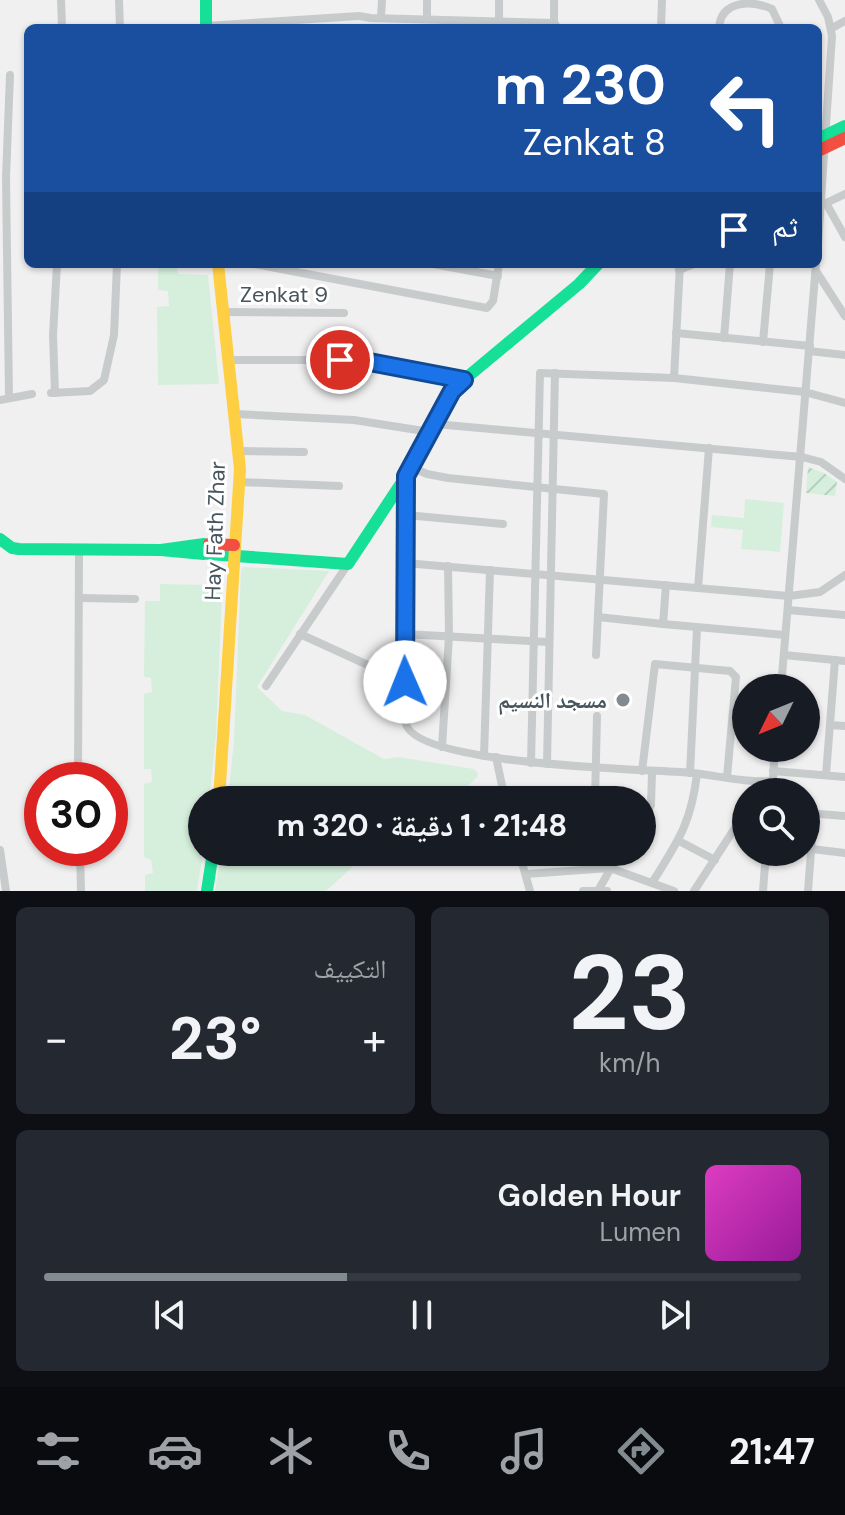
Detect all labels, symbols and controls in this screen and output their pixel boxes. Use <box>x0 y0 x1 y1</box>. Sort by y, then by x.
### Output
text: 230 m <box>495 48 666 121</box>
icon: left <box>694 56 798 160</box>
text: Zenkat 8 <box>523 119 666 166</box>
text: ثم <box>772 207 798 246</box>
icon: arrive <box>712 208 756 252</box>
street label: Zenkat 9 <box>240 280 328 309</box>
pin <box>306 326 374 394</box>
icon: arrive <box>318 338 362 382</box>
street label: Hay Fath Zhar <box>198 461 232 601</box>
position arrow <box>363 640 447 724</box>
north arrow <box>732 674 820 762</box>
map controls <box>732 674 820 866</box>
place label: مسجد النسيم <box>498 686 607 715</box>
marker: مسجد النسيم <box>614 691 632 709</box>
speed limit sign: 30 <box>24 762 128 866</box>
button: search <box>732 778 820 866</box>
text: 21:48 · 1 دقيقة · 320 m <box>277 806 567 845</box>
text: 23 <box>568 926 691 1061</box>
text: التكييف <box>314 952 387 986</box>
text: 23° <box>169 999 262 1078</box>
text: − <box>44 1010 68 1068</box>
text: + <box>362 1010 387 1068</box>
text: km/h <box>599 1046 660 1080</box>
text: Golden Hour <box>498 1176 681 1215</box>
text: Lumen <box>600 1215 681 1249</box>
icon: previous <box>148 1293 192 1337</box>
icon: pause <box>400 1293 444 1337</box>
icon: next <box>653 1293 697 1337</box>
icon: filters <box>30 1423 86 1479</box>
icon: car <box>147 1423 203 1479</box>
icon: climate <box>263 1423 319 1479</box>
icon: phone <box>380 1423 436 1479</box>
icon: music <box>496 1423 552 1479</box>
icon: directions <box>613 1423 669 1479</box>
text: 21:47 <box>729 1428 815 1475</box>

